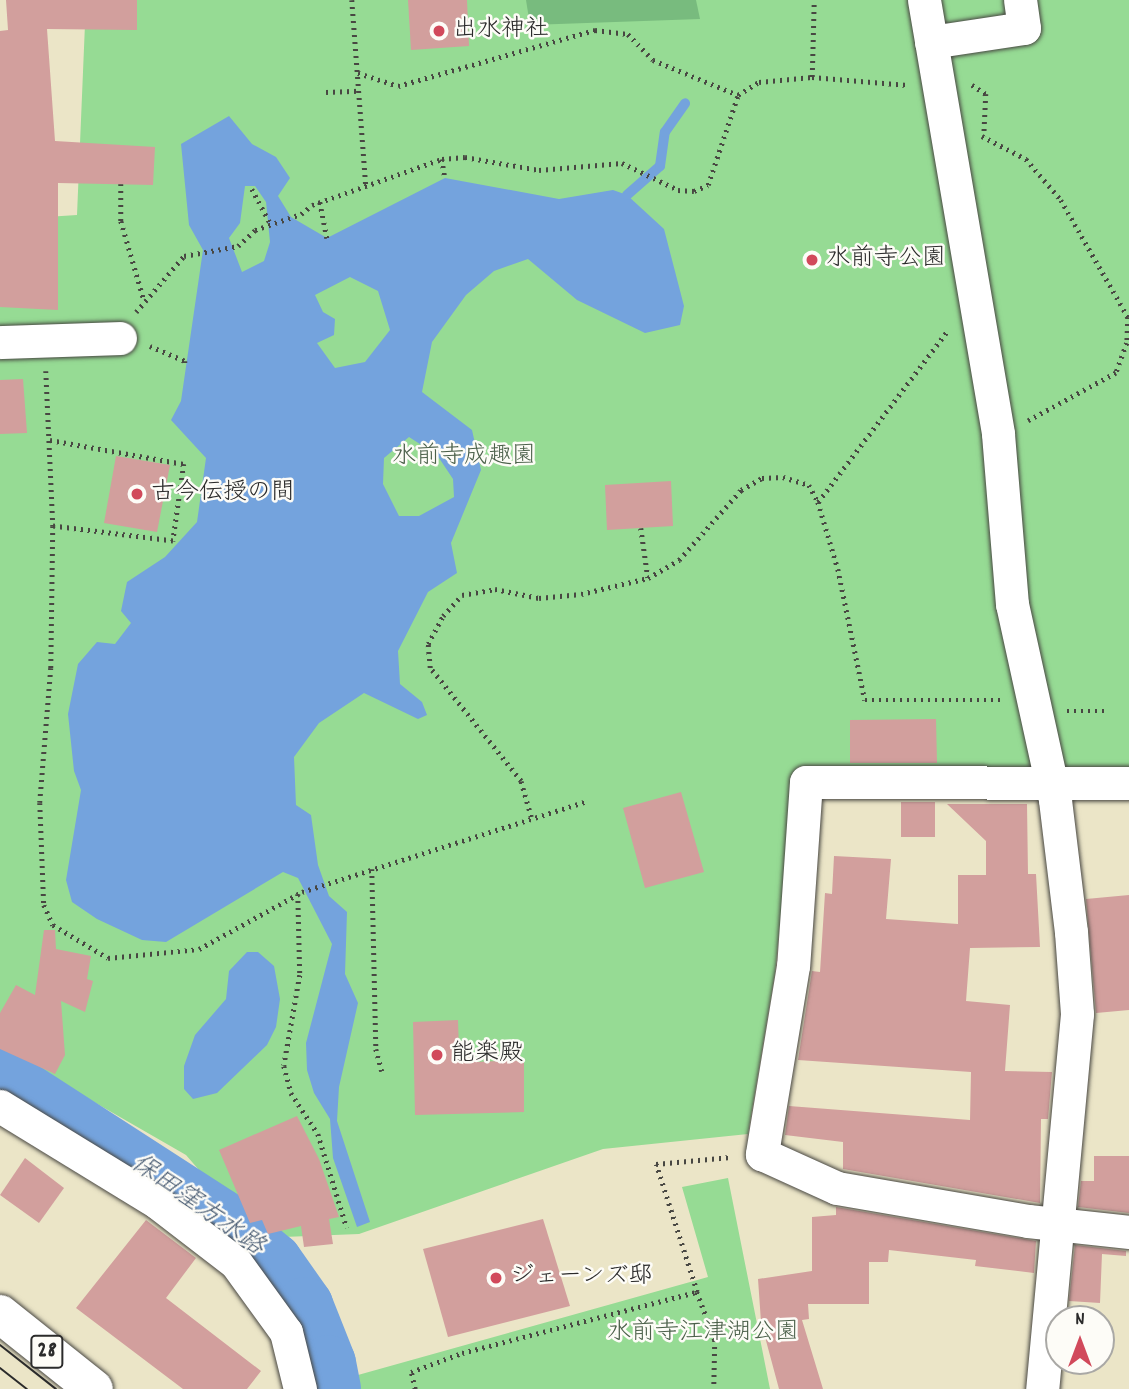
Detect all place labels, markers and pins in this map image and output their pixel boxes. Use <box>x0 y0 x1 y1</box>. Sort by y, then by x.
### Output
place label: 出水神社 <box>453 17 549 45</box>
marker: 出水神社 <box>431 23 447 39</box>
place label: 水前寺公園 <box>826 246 946 274</box>
marker: 水前寺公園 <box>804 252 820 268</box>
place label: 古今伝授の間 <box>151 480 295 508</box>
marker: 古今伝授の間 <box>129 486 145 502</box>
place label: 能楽殿 <box>451 1041 523 1069</box>
marker: 能楽殿 <box>429 1047 445 1063</box>
place label: ジェーンズ邸 <box>510 1264 654 1292</box>
marker: ジェーンズ邸 <box>488 1270 504 1286</box>

